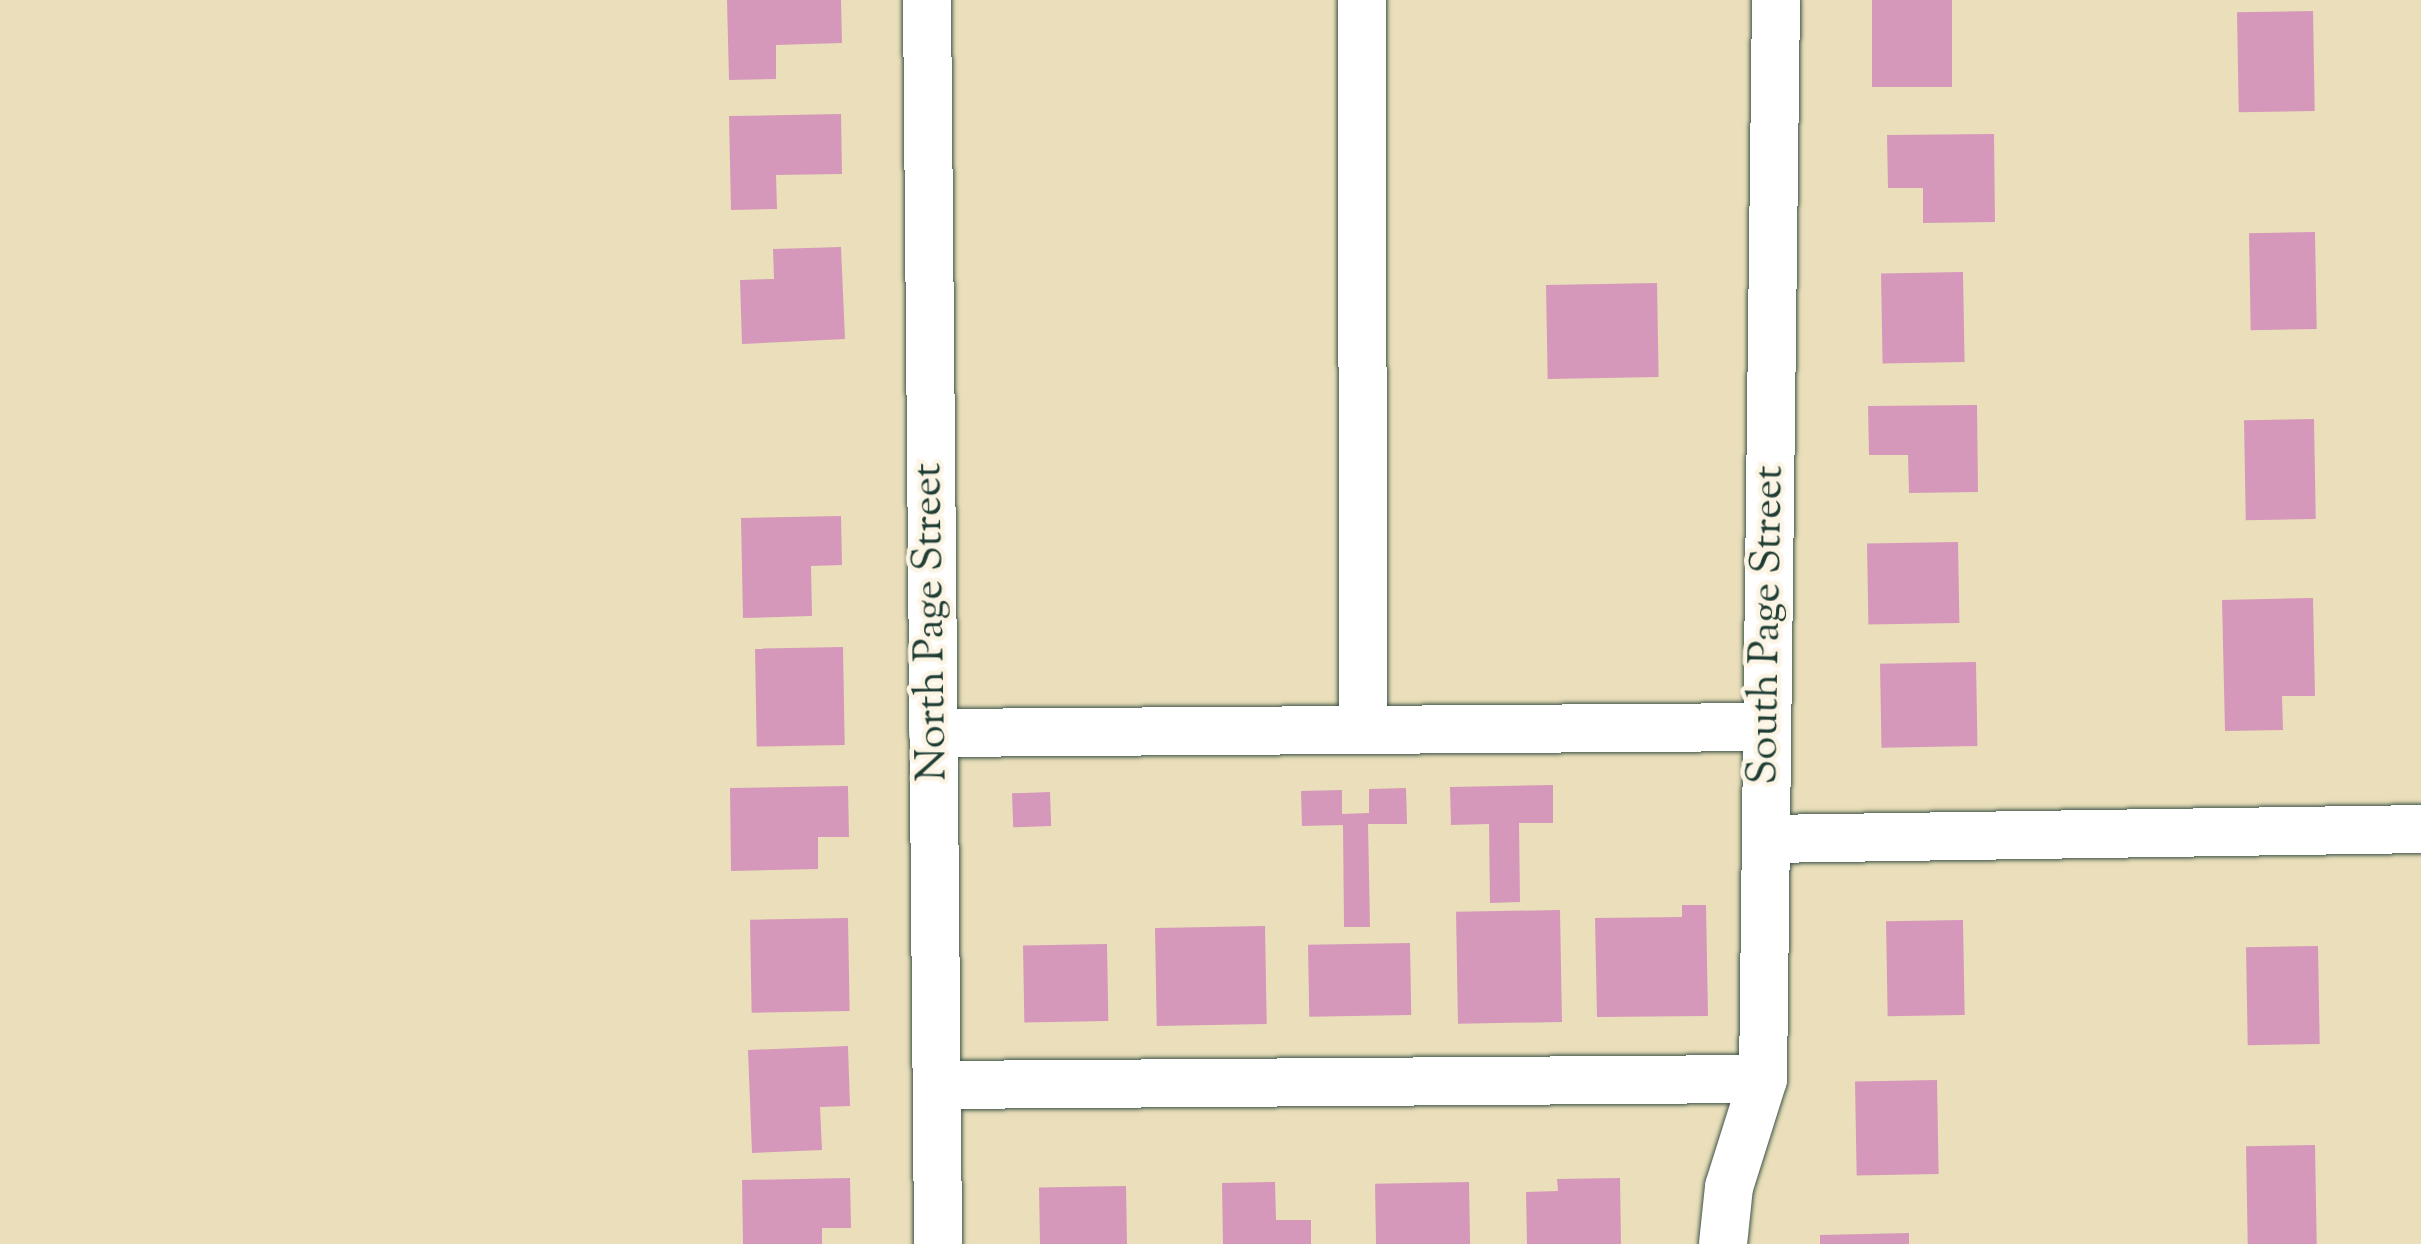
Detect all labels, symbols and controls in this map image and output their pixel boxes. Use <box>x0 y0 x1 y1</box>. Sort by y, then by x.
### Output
street label: North Page Street <box>904 462 960 782</box>
street label: South Page Street <box>1740 465 1796 785</box>

